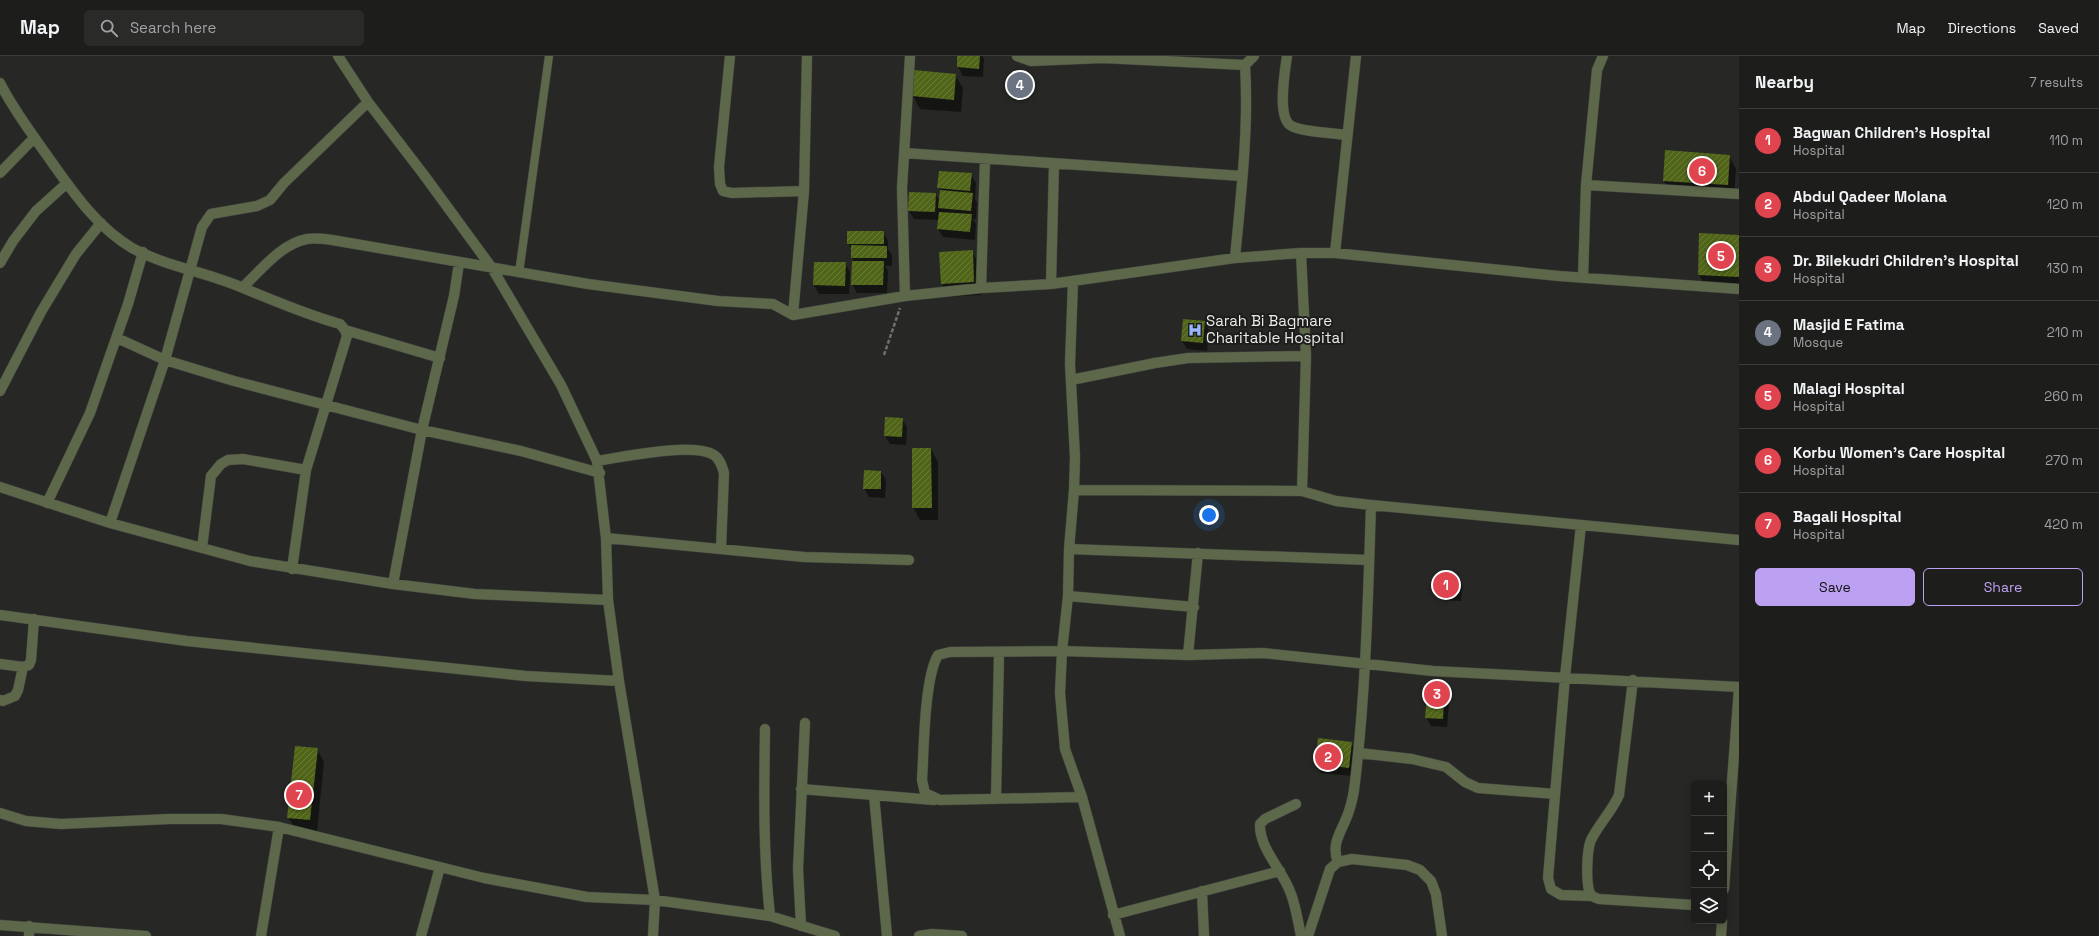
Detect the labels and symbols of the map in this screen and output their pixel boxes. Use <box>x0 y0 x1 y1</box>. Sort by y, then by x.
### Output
pin: 4 <box>1007 70 1033 100</box>
pin: 6 <box>1689 156 1715 186</box>
pin: 5 <box>1708 241 1734 271</box>
place label: Sarah Bi Bagmare Charitable Hospital <box>1206 311 1344 347</box>
hospital icon: Sarah Bi Bagmare Charitable Hospital <box>1187 322 1203 338</box>
your location <box>1199 505 1219 525</box>
pin: 1 <box>1433 570 1459 600</box>
pin: 3 <box>1424 679 1450 709</box>
pin: 2 <box>1315 742 1341 772</box>
pin: 7 <box>286 780 312 810</box>

